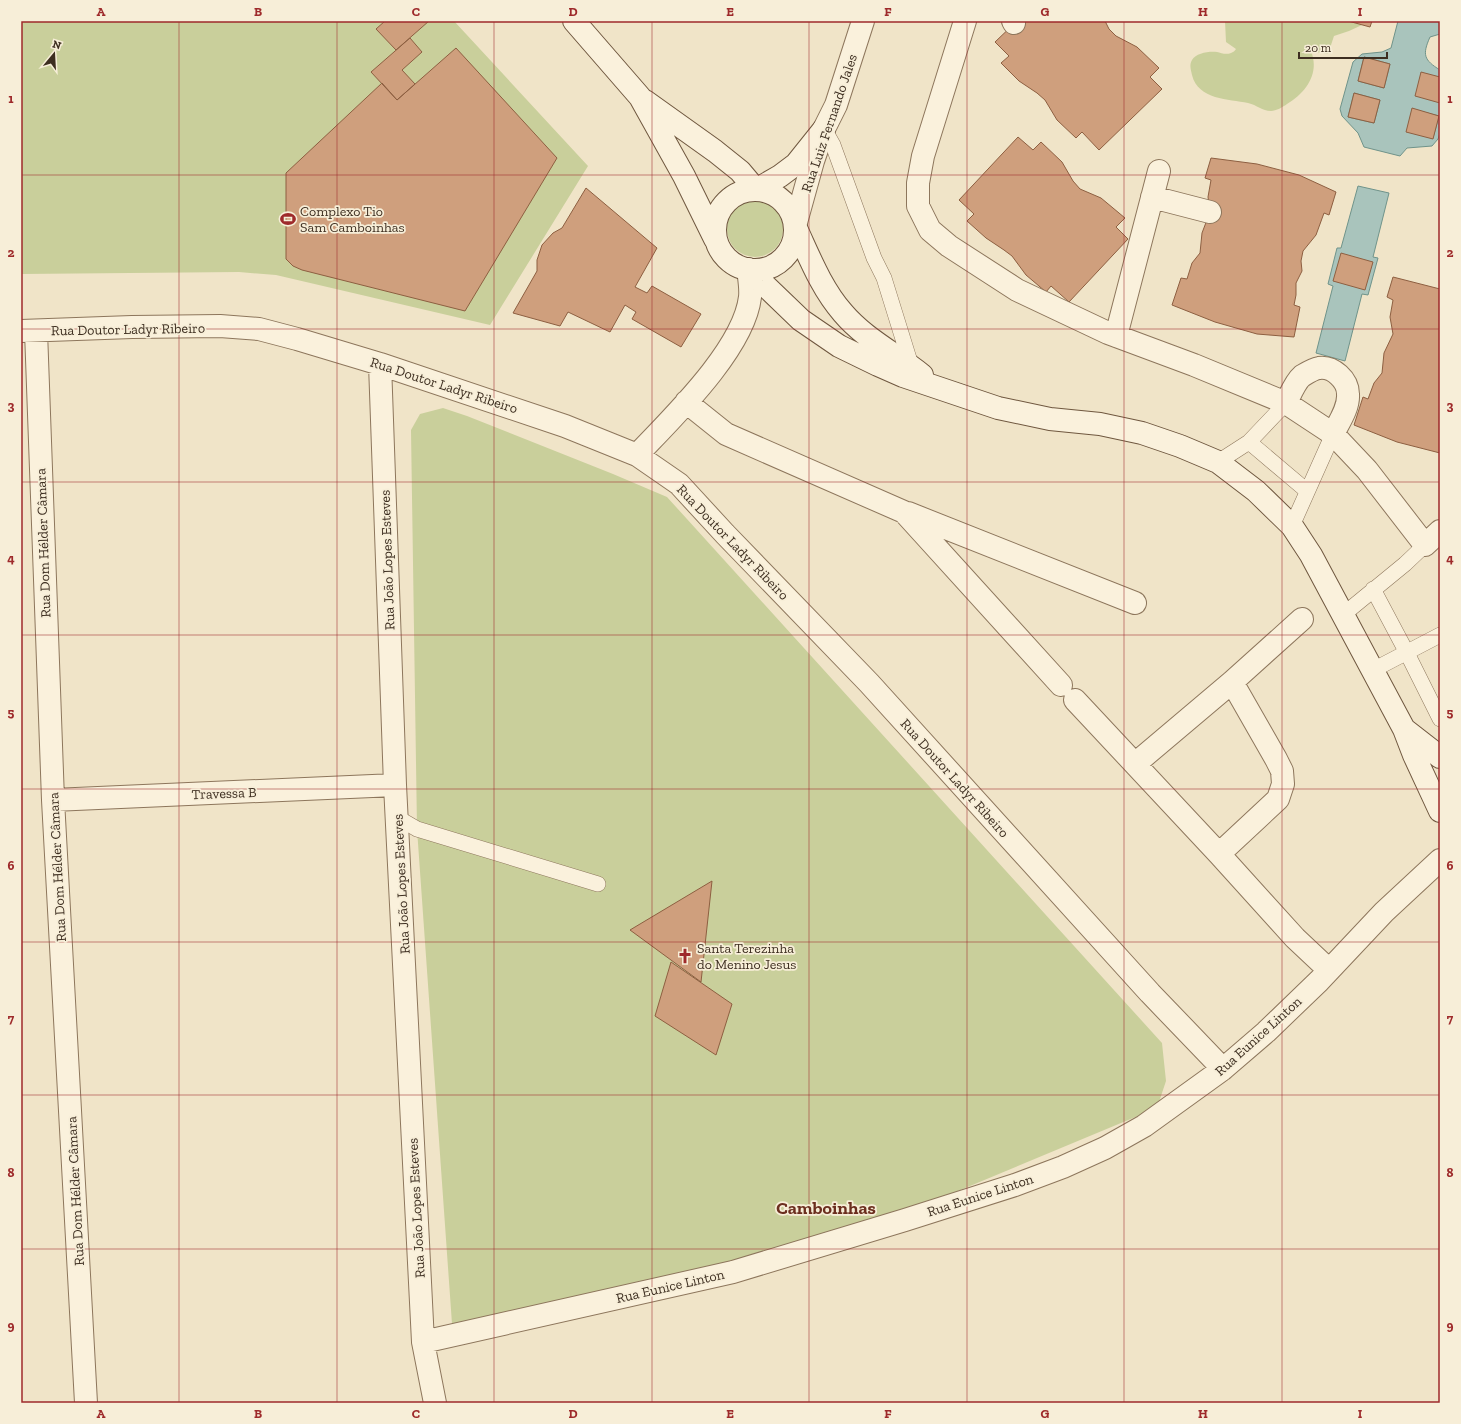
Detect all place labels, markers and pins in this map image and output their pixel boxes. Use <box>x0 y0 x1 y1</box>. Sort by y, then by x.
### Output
place label: Complexo Tio Sam Camboinhas <box>300 203 405 236</box>
sports icon: Complexo Tio Sam Camboinhas <box>279 210 297 228</box>
place label: Santa Terezinha do Menino Jesus <box>697 940 796 973</box>
church icon: Santa Terezinha do Menino Jesus <box>676 947 694 965</box>

